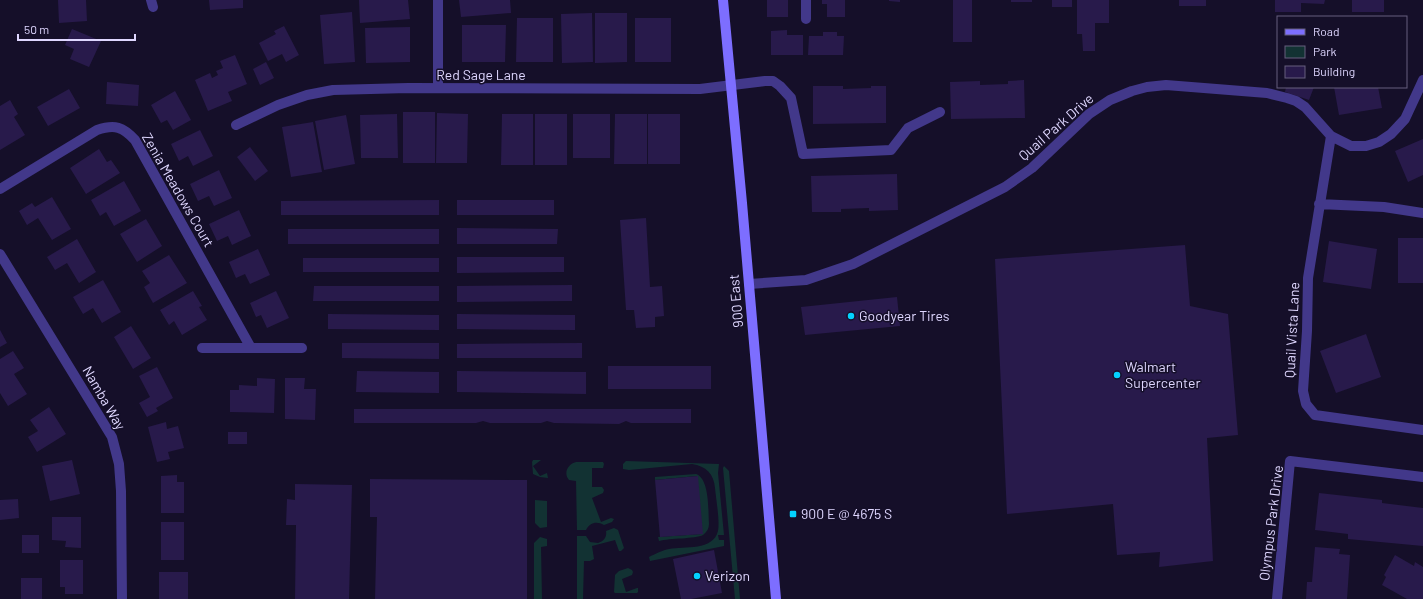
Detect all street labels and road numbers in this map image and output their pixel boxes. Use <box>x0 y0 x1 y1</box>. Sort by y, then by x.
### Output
street label: Red Sage Lane <box>436 66 526 83</box>
street label: Quail Park Drive <box>1015 89 1097 164</box>
street label: Zenia Meadows Court <box>139 130 218 250</box>
street label: 900 East <box>725 274 746 328</box>
street label: Quail Vista Lane <box>1281 282 1302 378</box>
street label: Namba Way <box>79 363 130 433</box>
street label: Olympus Park Drive <box>1255 464 1286 582</box>

